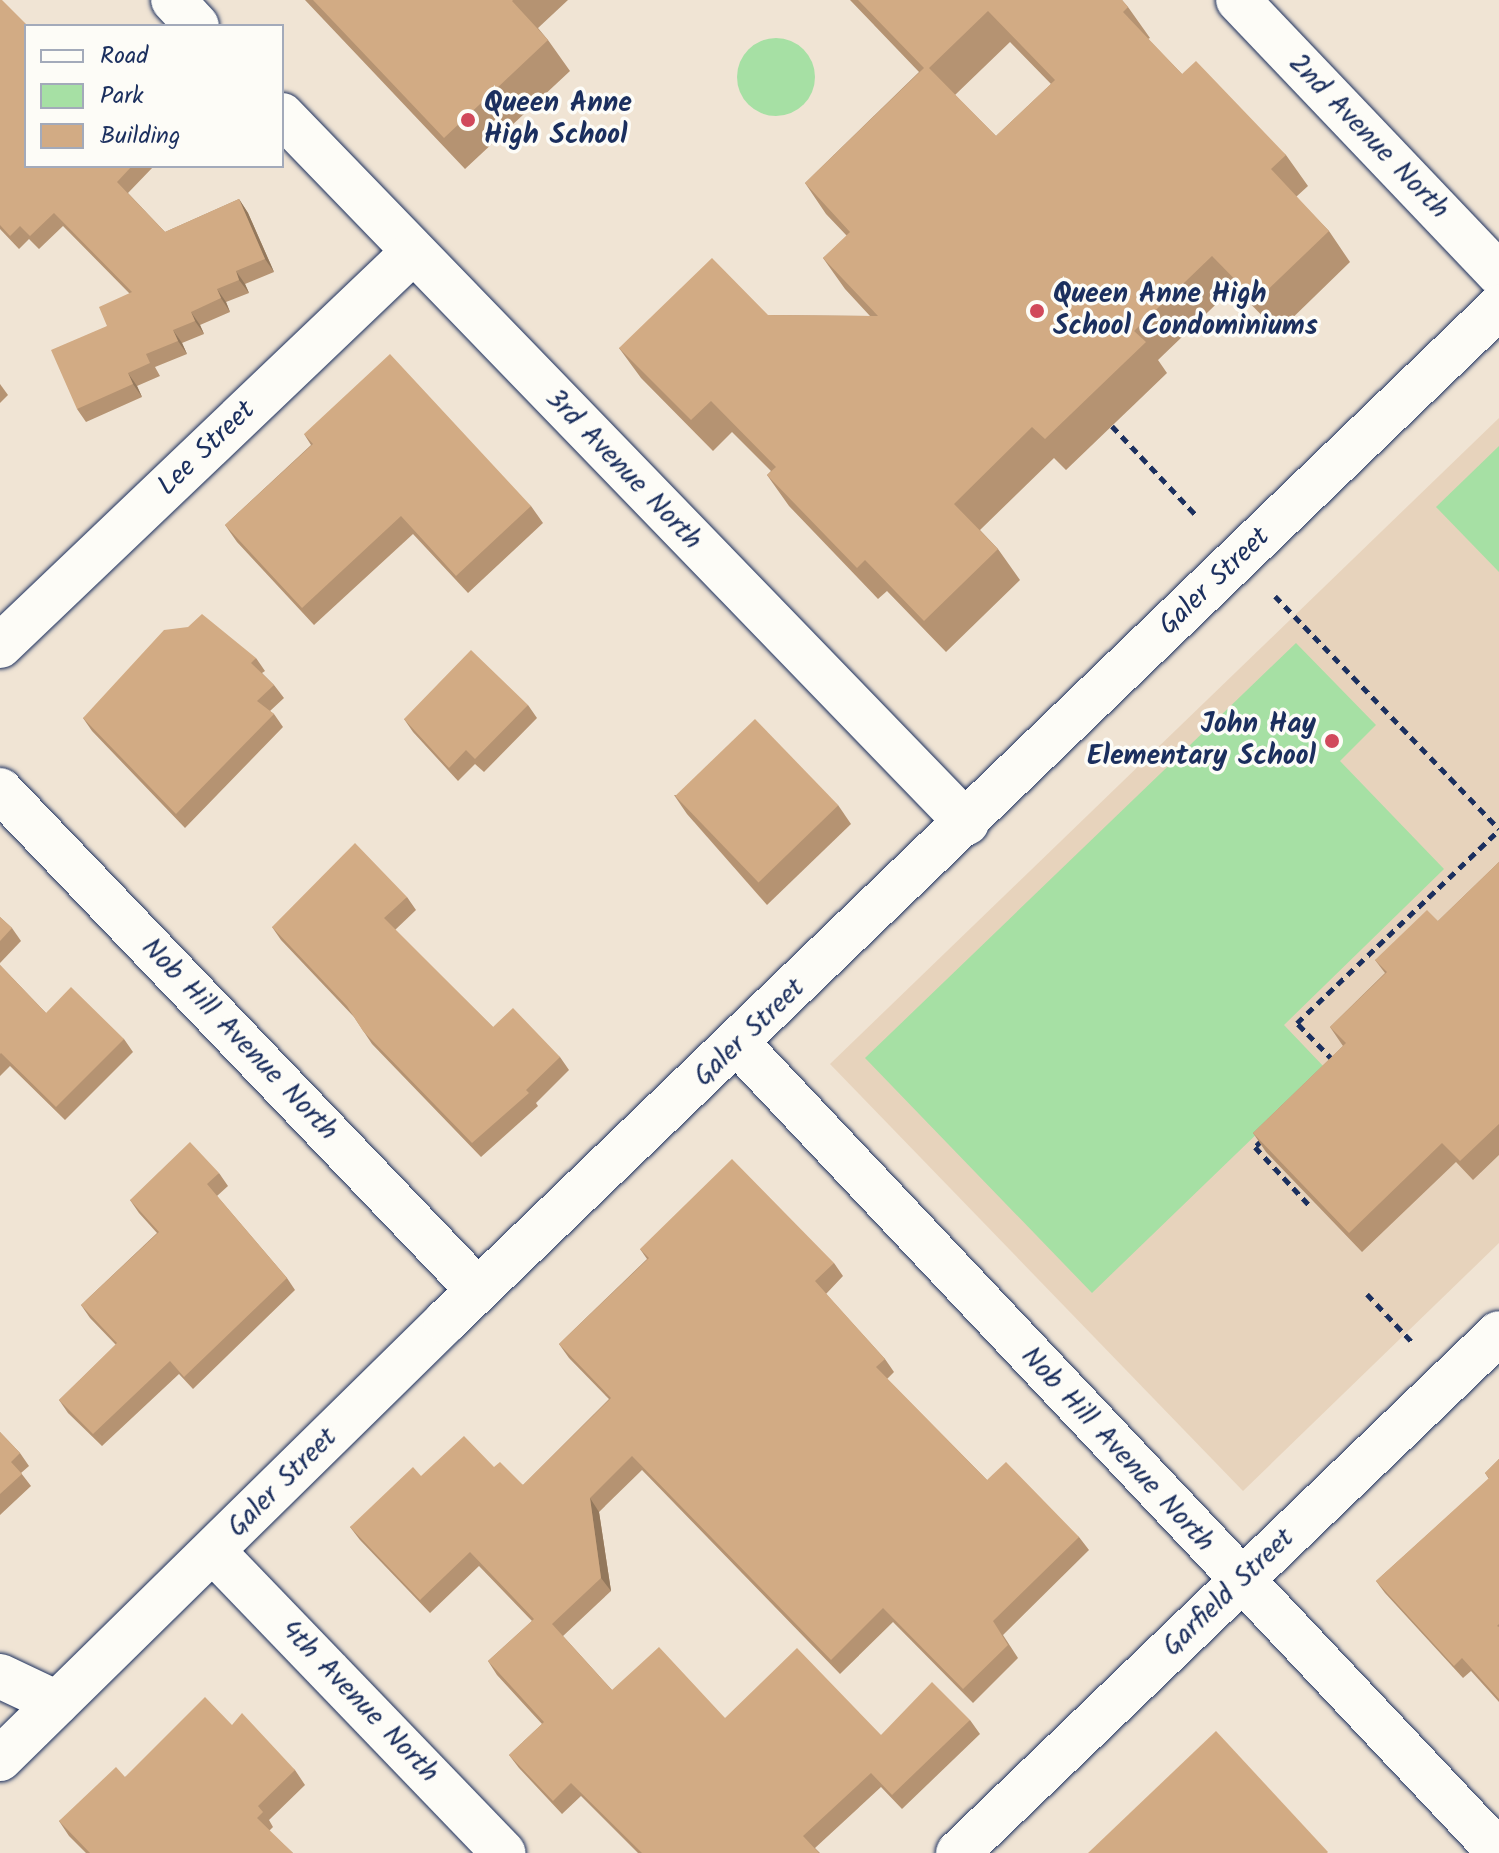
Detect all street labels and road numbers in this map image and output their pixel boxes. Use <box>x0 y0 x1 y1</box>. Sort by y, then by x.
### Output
street label: 2nd Avenue North <box>1281 47 1455 227</box>
street label: 3rd Avenue North <box>538 382 708 558</box>
street label: Lee Street <box>151 394 263 504</box>
street label: Galer Street <box>1153 521 1277 643</box>
street label: Nob Hill Avenue North <box>134 932 344 1148</box>
street label: Galer Street <box>688 972 812 1094</box>
street label: Nob Hill Avenue North <box>1013 1340 1221 1560</box>
street label: Galer Street <box>221 1421 345 1545</box>
street label: Garfield Street <box>1156 1522 1302 1664</box>
street label: 4th Avenue North <box>273 1614 445 1790</box>

